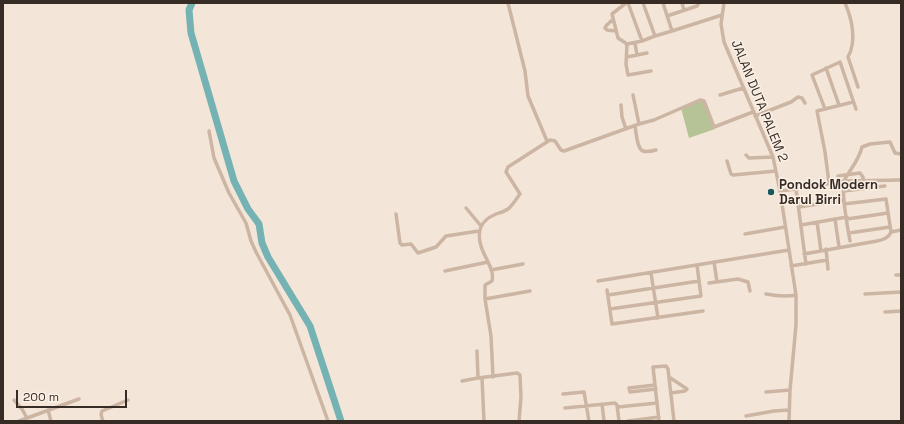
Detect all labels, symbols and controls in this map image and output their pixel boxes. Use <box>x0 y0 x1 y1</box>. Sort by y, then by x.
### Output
street label: JALAN DUTA PALEM 2 <box>727 38 791 164</box>
place label: Pondok Modern Darul Birri <box>779 177 878 208</box>
marker: Pondok Modern Darul Birri <box>766 187 776 197</box>
scale bar <box>18 382 129 408</box>
text: 200 m <box>23 389 59 405</box>

